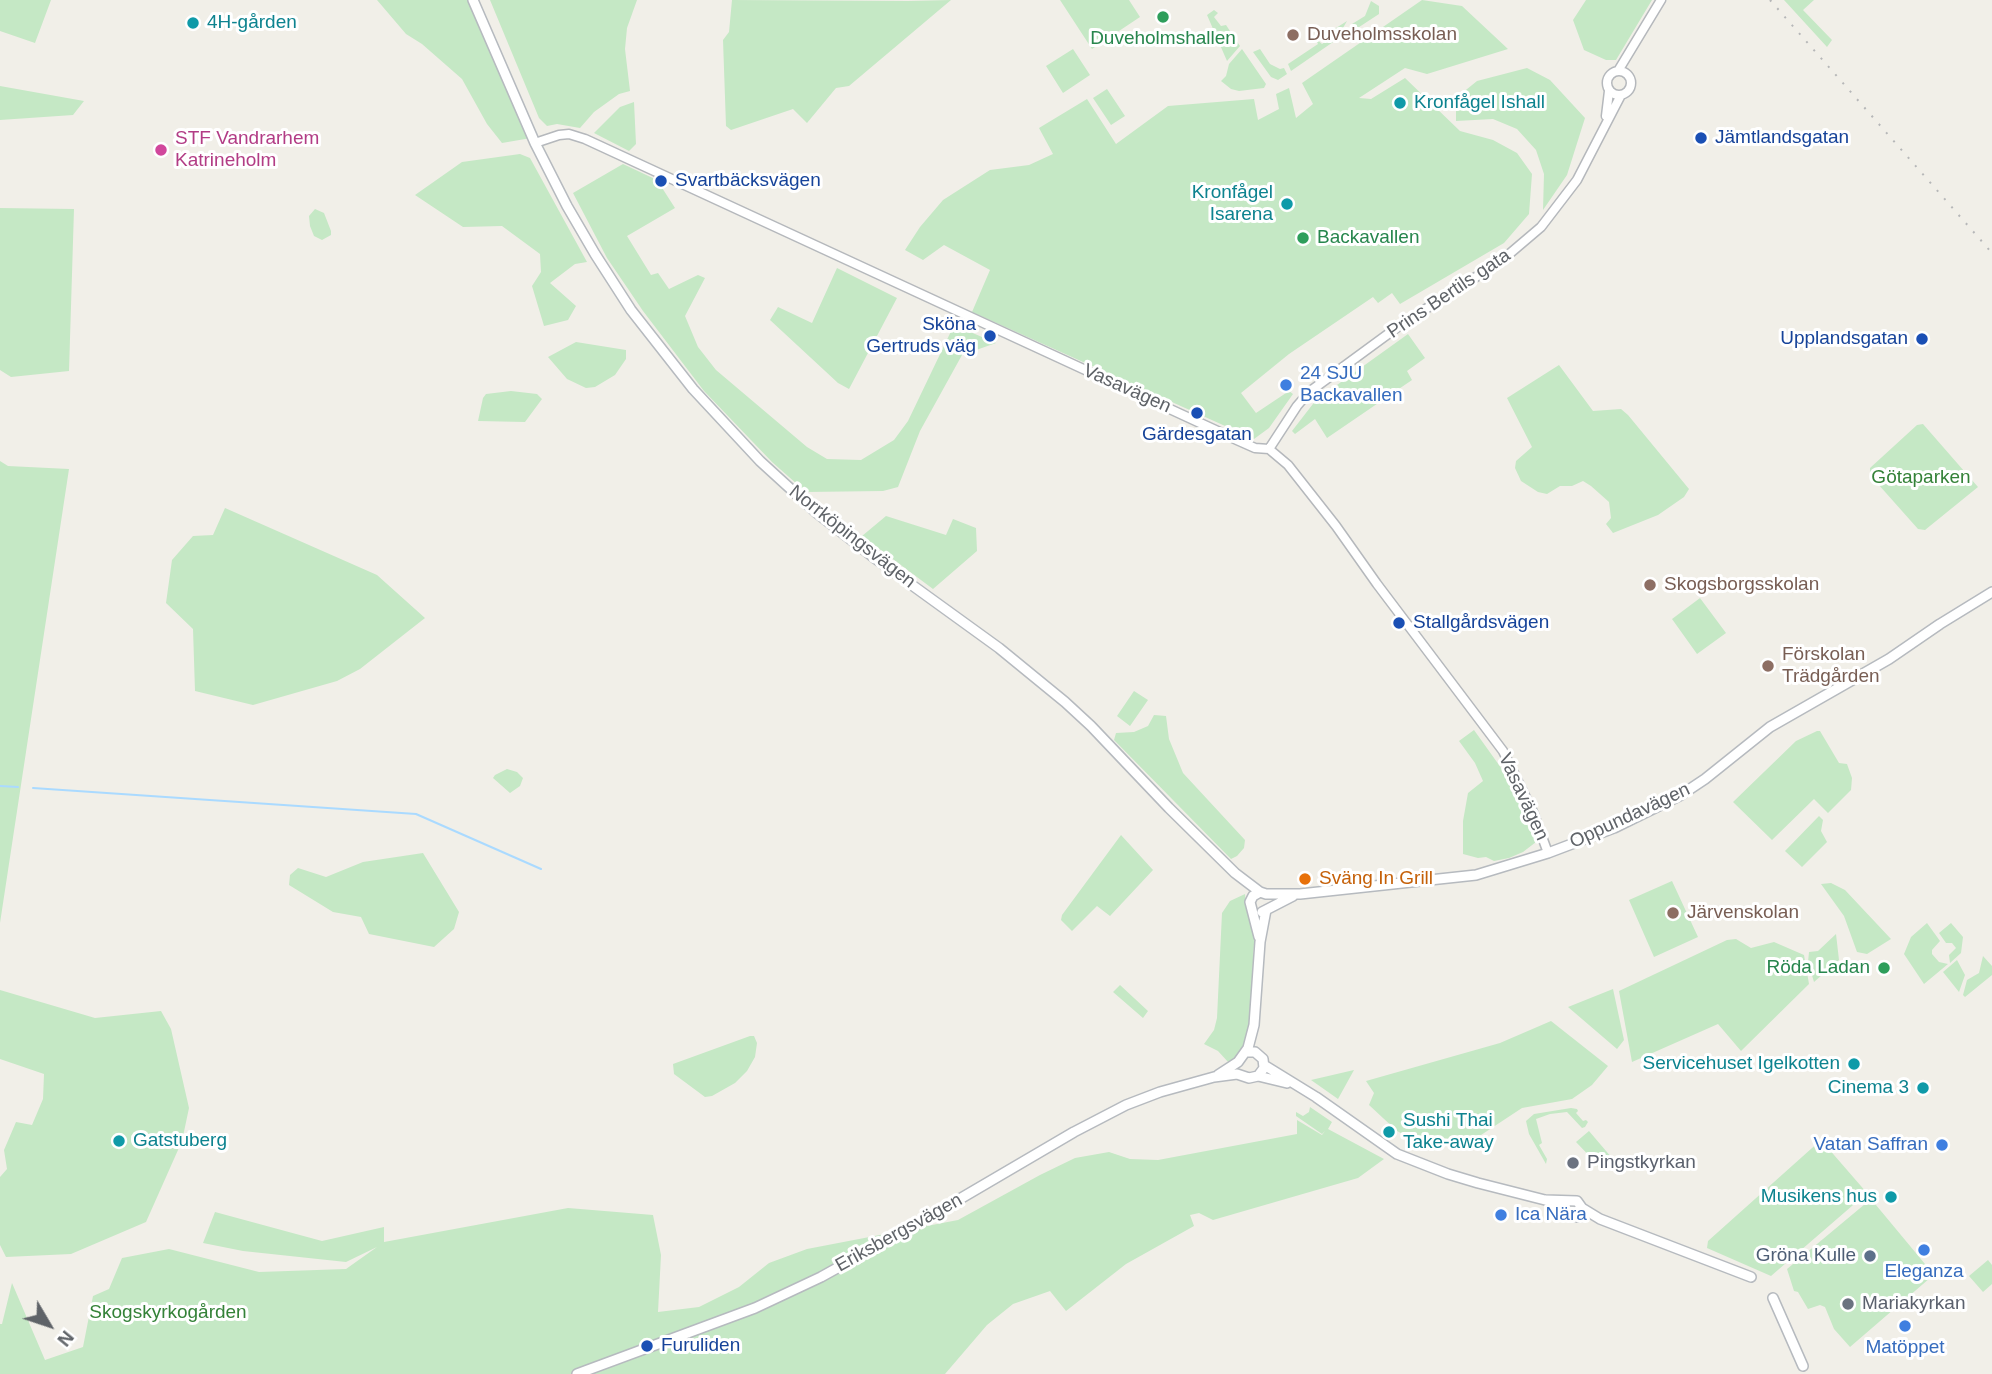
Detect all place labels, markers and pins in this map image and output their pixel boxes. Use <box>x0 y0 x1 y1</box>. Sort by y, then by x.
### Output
marker: Duveholmshallen <box>1155 9 1171 25</box>
place label: 4H-gården <box>207 12 297 34</box>
marker: 4H-gården <box>185 15 201 31</box>
place label: Duveholmsskolan <box>1307 24 1457 46</box>
marker: Duveholmsskolan <box>1285 27 1301 43</box>
place label: Duveholmshallen <box>1090 28 1236 50</box>
place label: Kronfågel Ishall <box>1414 92 1545 114</box>
marker: Kronfågel Ishall <box>1392 95 1408 111</box>
place label: Jämtlandsgatan <box>1715 127 1849 149</box>
place label: STF Vandrarhem Katrineholm <box>175 128 319 172</box>
marker: Jämtlandsgatan <box>1693 130 1709 146</box>
marker: STF Vandrarhem Katrineholm <box>153 142 169 158</box>
place label: Svartbäcksvägen <box>675 170 821 192</box>
marker: Svartbäcksvägen <box>653 173 669 189</box>
place label: Kronfågel Isarena <box>1192 182 1273 226</box>
marker: Kronfågel Isarena <box>1279 196 1295 212</box>
place label: Backavallen <box>1317 227 1419 249</box>
marker: Backavallen <box>1295 230 1311 246</box>
place label: Sköna Gertruds väg <box>866 314 976 358</box>
marker: Sköna Gertruds väg <box>982 328 998 344</box>
place label: Upplandsgatan <box>1780 328 1908 350</box>
marker: Upplandsgatan <box>1914 331 1930 347</box>
place label: 24 SJU Backavallen <box>1300 363 1402 407</box>
marker: 24 SJU Backavallen <box>1278 377 1294 393</box>
marker: Gärdesgatan <box>1189 405 1205 421</box>
place label: Gärdesgatan <box>1142 424 1252 446</box>
place label: Skogsborgsskolan <box>1664 574 1819 596</box>
marker: Skogsborgsskolan <box>1642 577 1658 593</box>
place label: Stallgårdsvägen <box>1413 612 1549 634</box>
marker: Stallgårdsvägen <box>1391 615 1407 631</box>
place label: Förskolan Trädgården <box>1782 644 1880 688</box>
marker: Förskolan Trädgården <box>1760 658 1776 674</box>
place label: Sväng In Grill <box>1319 868 1433 890</box>
marker: Sväng In Grill <box>1297 871 1313 887</box>
place label: Järvenskolan <box>1687 902 1799 924</box>
marker: Järvenskolan <box>1665 905 1681 921</box>
place label: Röda Ladan <box>1766 957 1870 979</box>
marker: Röda Ladan <box>1876 960 1892 976</box>
place label: Servicehuset Igelkotten <box>1642 1053 1840 1075</box>
marker: Servicehuset Igelkotten <box>1846 1056 1862 1072</box>
place label: Cinema 3 <box>1828 1077 1909 1099</box>
marker: Cinema 3 <box>1915 1080 1931 1096</box>
place label: Sushi Thai Take-away <box>1403 1110 1494 1154</box>
marker: Sushi Thai Take-away <box>1381 1124 1397 1140</box>
place label: Gatstuberg <box>133 1130 227 1152</box>
marker: Gatstuberg <box>111 1133 127 1149</box>
place label: Vatan Saffran <box>1814 1134 1928 1156</box>
marker: Vatan Saffran <box>1934 1137 1950 1153</box>
place label: Pingstkyrkan <box>1587 1152 1696 1174</box>
marker: Pingstkyrkan <box>1565 1155 1581 1171</box>
place label: Musikens hus <box>1761 1186 1877 1208</box>
marker: Musikens hus <box>1883 1189 1899 1205</box>
place label: Ica Nära <box>1515 1204 1587 1226</box>
marker: Ica Nära <box>1493 1207 1509 1223</box>
marker: Eleganza <box>1916 1242 1932 1258</box>
place label: Gröna Kulle <box>1756 1245 1856 1267</box>
marker: Gröna Kulle <box>1862 1248 1878 1264</box>
place label: Eleganza <box>1884 1261 1964 1283</box>
place label: Mariakyrkan <box>1862 1293 1965 1315</box>
marker: Mariakyrkan <box>1840 1296 1856 1312</box>
marker: Matöppet <box>1897 1318 1913 1334</box>
place label: Furuliden <box>661 1335 740 1357</box>
place label: Matöppet <box>1865 1337 1945 1359</box>
marker: Furuliden <box>639 1338 655 1354</box>

